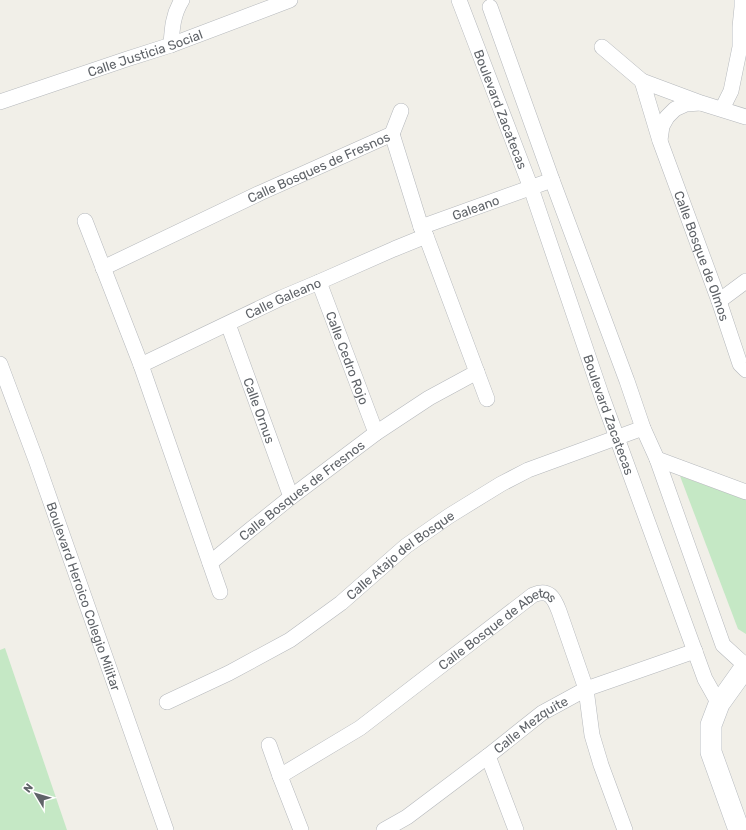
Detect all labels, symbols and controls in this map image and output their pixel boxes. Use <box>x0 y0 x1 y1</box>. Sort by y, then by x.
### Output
street label: Calle Justicia Social <box>86 27 205 80</box>
street label: Boulevard Zacatecas <box>471 48 530 172</box>
street label: Calle Bosques de Fresnos <box>245 129 393 206</box>
street label: Calle Bosque de Olmos <box>671 189 732 323</box>
street label: Galeano <box>450 193 501 223</box>
street label: Calle Galeano <box>243 275 323 322</box>
street label: Calle Cedro Rojo <box>323 309 372 407</box>
street label: Boulevard Zacatecas <box>580 353 637 477</box>
street label: Calle Ornus <box>240 376 278 446</box>
street label: Calle Bosques de Fresnos <box>236 437 368 544</box>
street label: Boulevard Heroico Colegio Militar <box>43 500 124 693</box>
street label: Calle Atajo del Bosque <box>343 508 457 603</box>
street label: Calle Bosque de Abetos <box>435 586 560 673</box>
street label: Calle Mezquite <box>491 693 571 757</box>
north arrow <box>16 774 56 814</box>
text: N <box>21 781 36 795</box>

